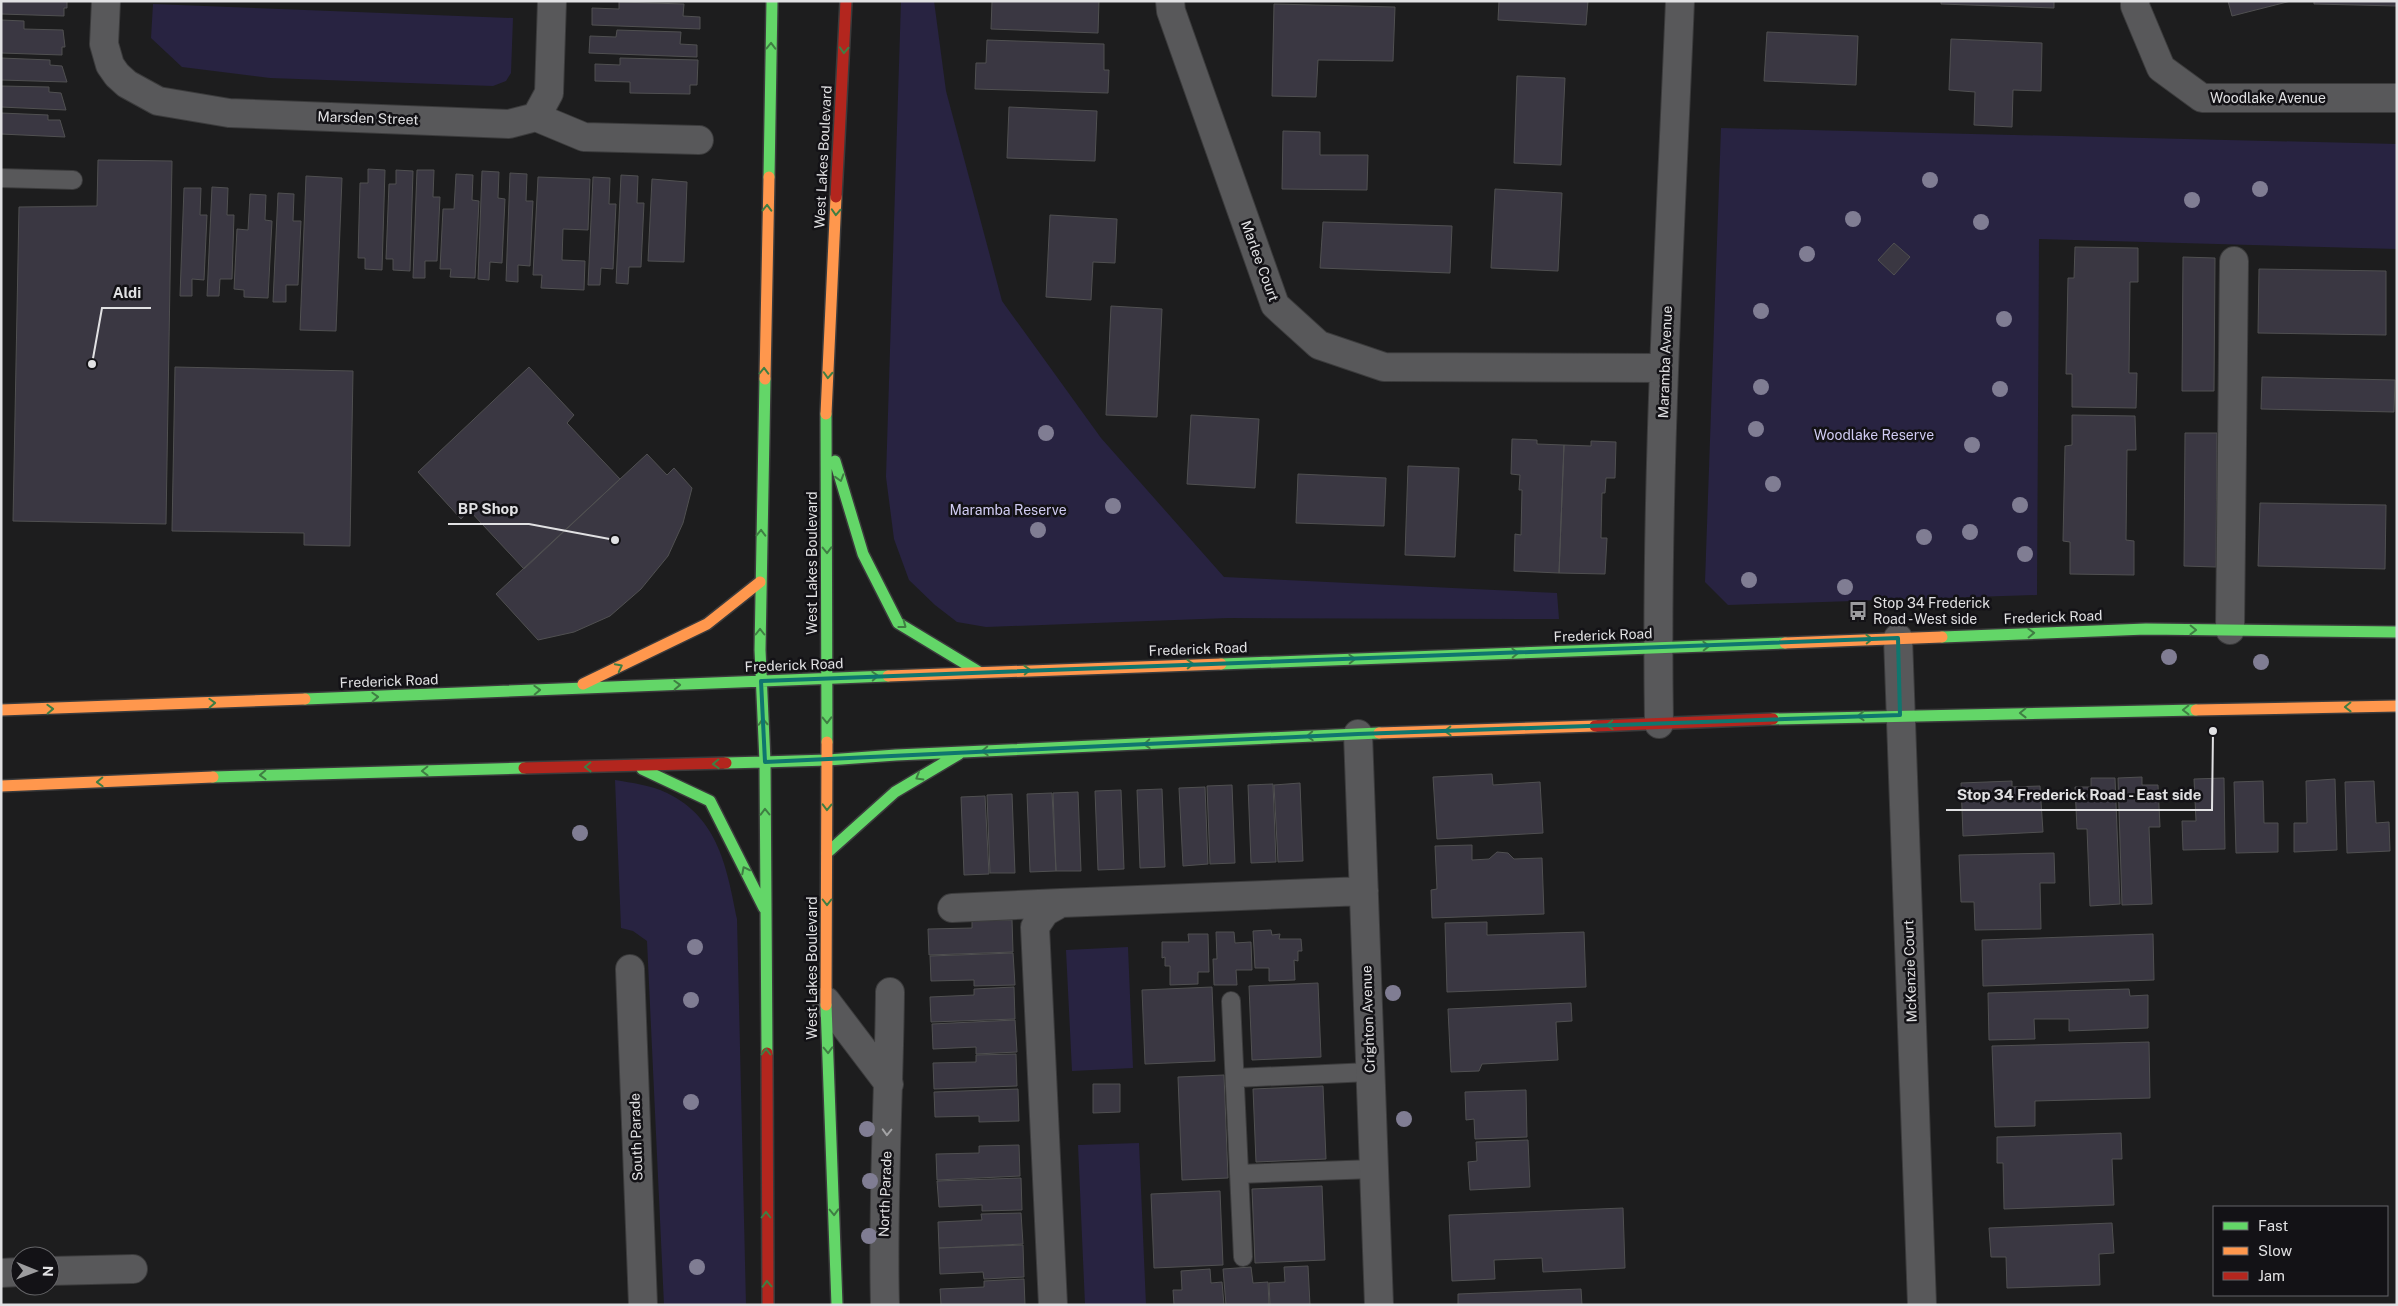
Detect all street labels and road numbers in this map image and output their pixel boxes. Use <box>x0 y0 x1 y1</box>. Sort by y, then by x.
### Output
street label: West Lakes Boulevard <box>811 85 835 229</box>
street label: Woodlake Avenue <box>2210 90 2326 106</box>
street label: Marsden Street <box>317 108 419 128</box>
street label: Marlee Court <box>1238 218 1282 304</box>
street label: Maramba Avenue <box>1655 305 1675 419</box>
street label: West Lakes Boulevard <box>804 491 820 635</box>
street label: Frederick Road <box>2003 607 2103 627</box>
street label: Frederick Road <box>1553 625 1653 645</box>
street label: Frederick Road <box>1148 639 1248 659</box>
street label: Frederick Road <box>744 655 844 675</box>
street label: Frederick Road <box>339 671 439 691</box>
street label: West Lakes Boulevard <box>804 896 820 1040</box>
street label: McKenzie Court <box>1900 919 1920 1023</box>
street label: Crighton Avenue <box>1358 965 1378 1073</box>
street label: South Parade <box>626 1093 646 1181</box>
street label: North Parade <box>875 1151 895 1237</box>

